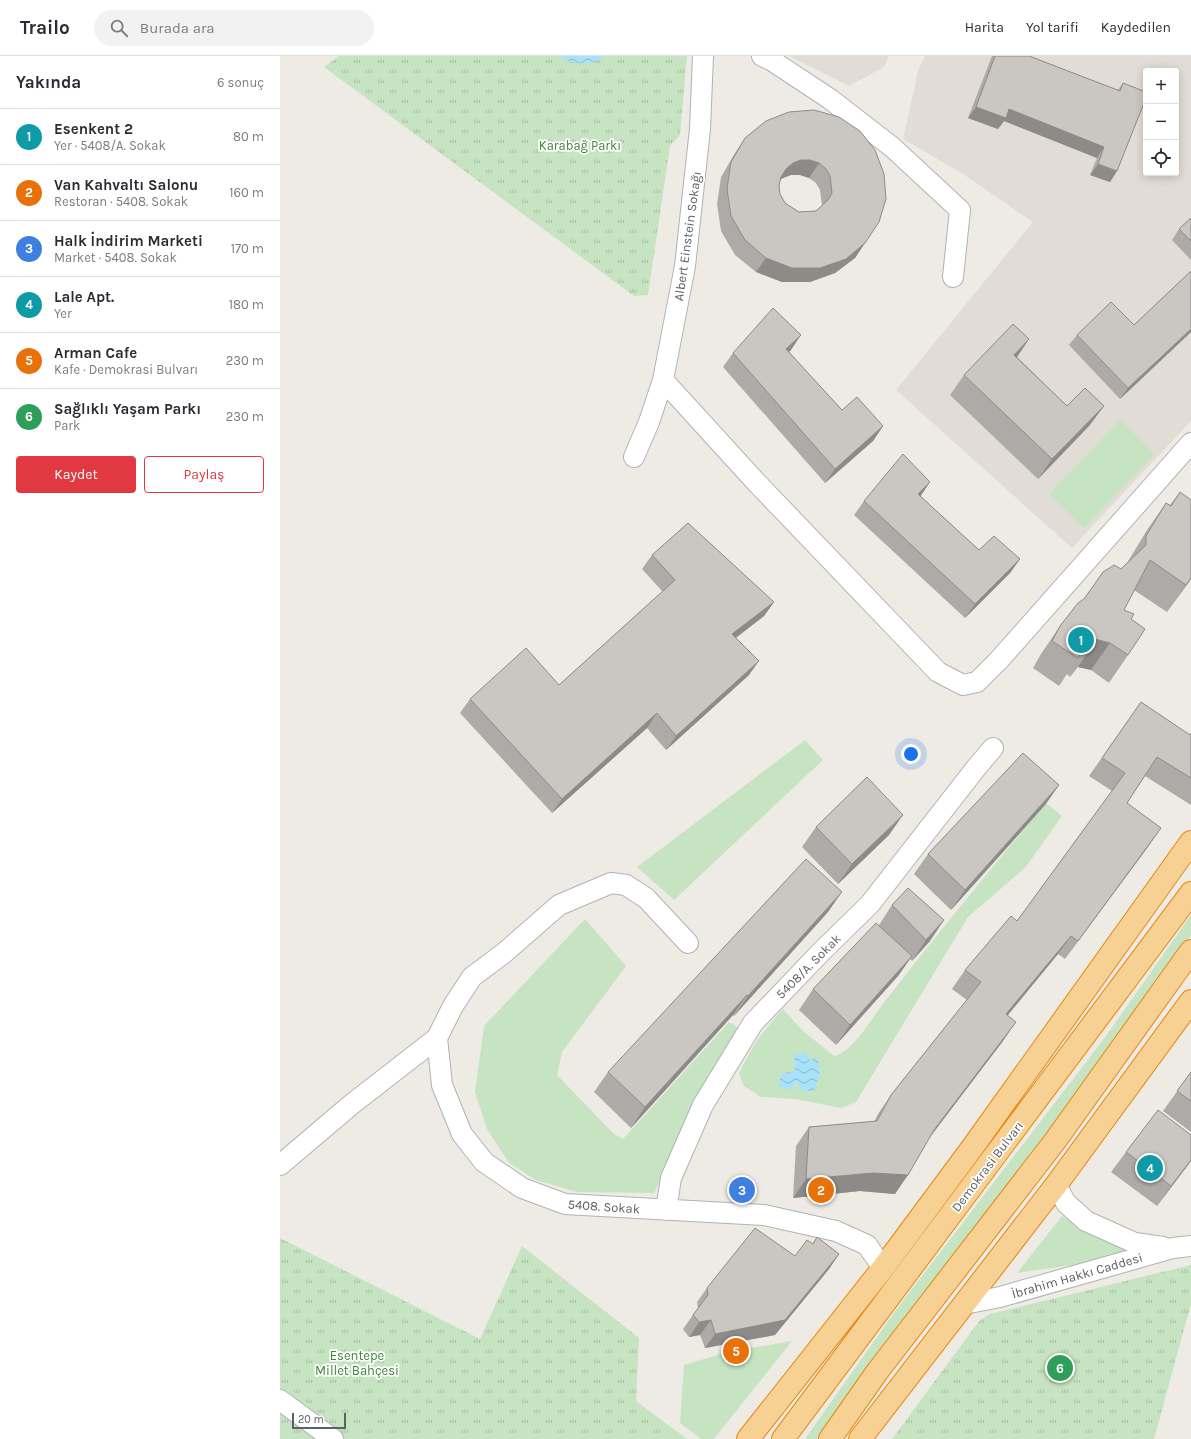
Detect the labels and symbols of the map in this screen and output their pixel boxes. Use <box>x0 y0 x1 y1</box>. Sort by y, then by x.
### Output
park label: Karabağ Parkı <box>539 138 621 153</box>
street label: Albert Einstein Sokağı <box>671 170 704 302</box>
pin: 1 <box>1068 625 1094 655</box>
your location <box>901 744 921 764</box>
street label: 5408/A. Sokak <box>773 931 844 1002</box>
street label: Demokrasi Bulvarı <box>949 1118 1026 1214</box>
pin: 4 <box>1137 1153 1163 1183</box>
pin: 3 <box>729 1175 755 1205</box>
pin: 2 <box>808 1175 834 1205</box>
street label: 5408. Sokak <box>567 1196 641 1217</box>
street label: İbrahim Hakkı Caddesi <box>1010 1250 1144 1301</box>
pin: 5 <box>723 1336 749 1366</box>
park label: Esentepe Millet Bahçesi <box>315 1348 399 1378</box>
pin: 6 <box>1047 1353 1073 1383</box>
scale bar <box>292 1411 346 1430</box>

